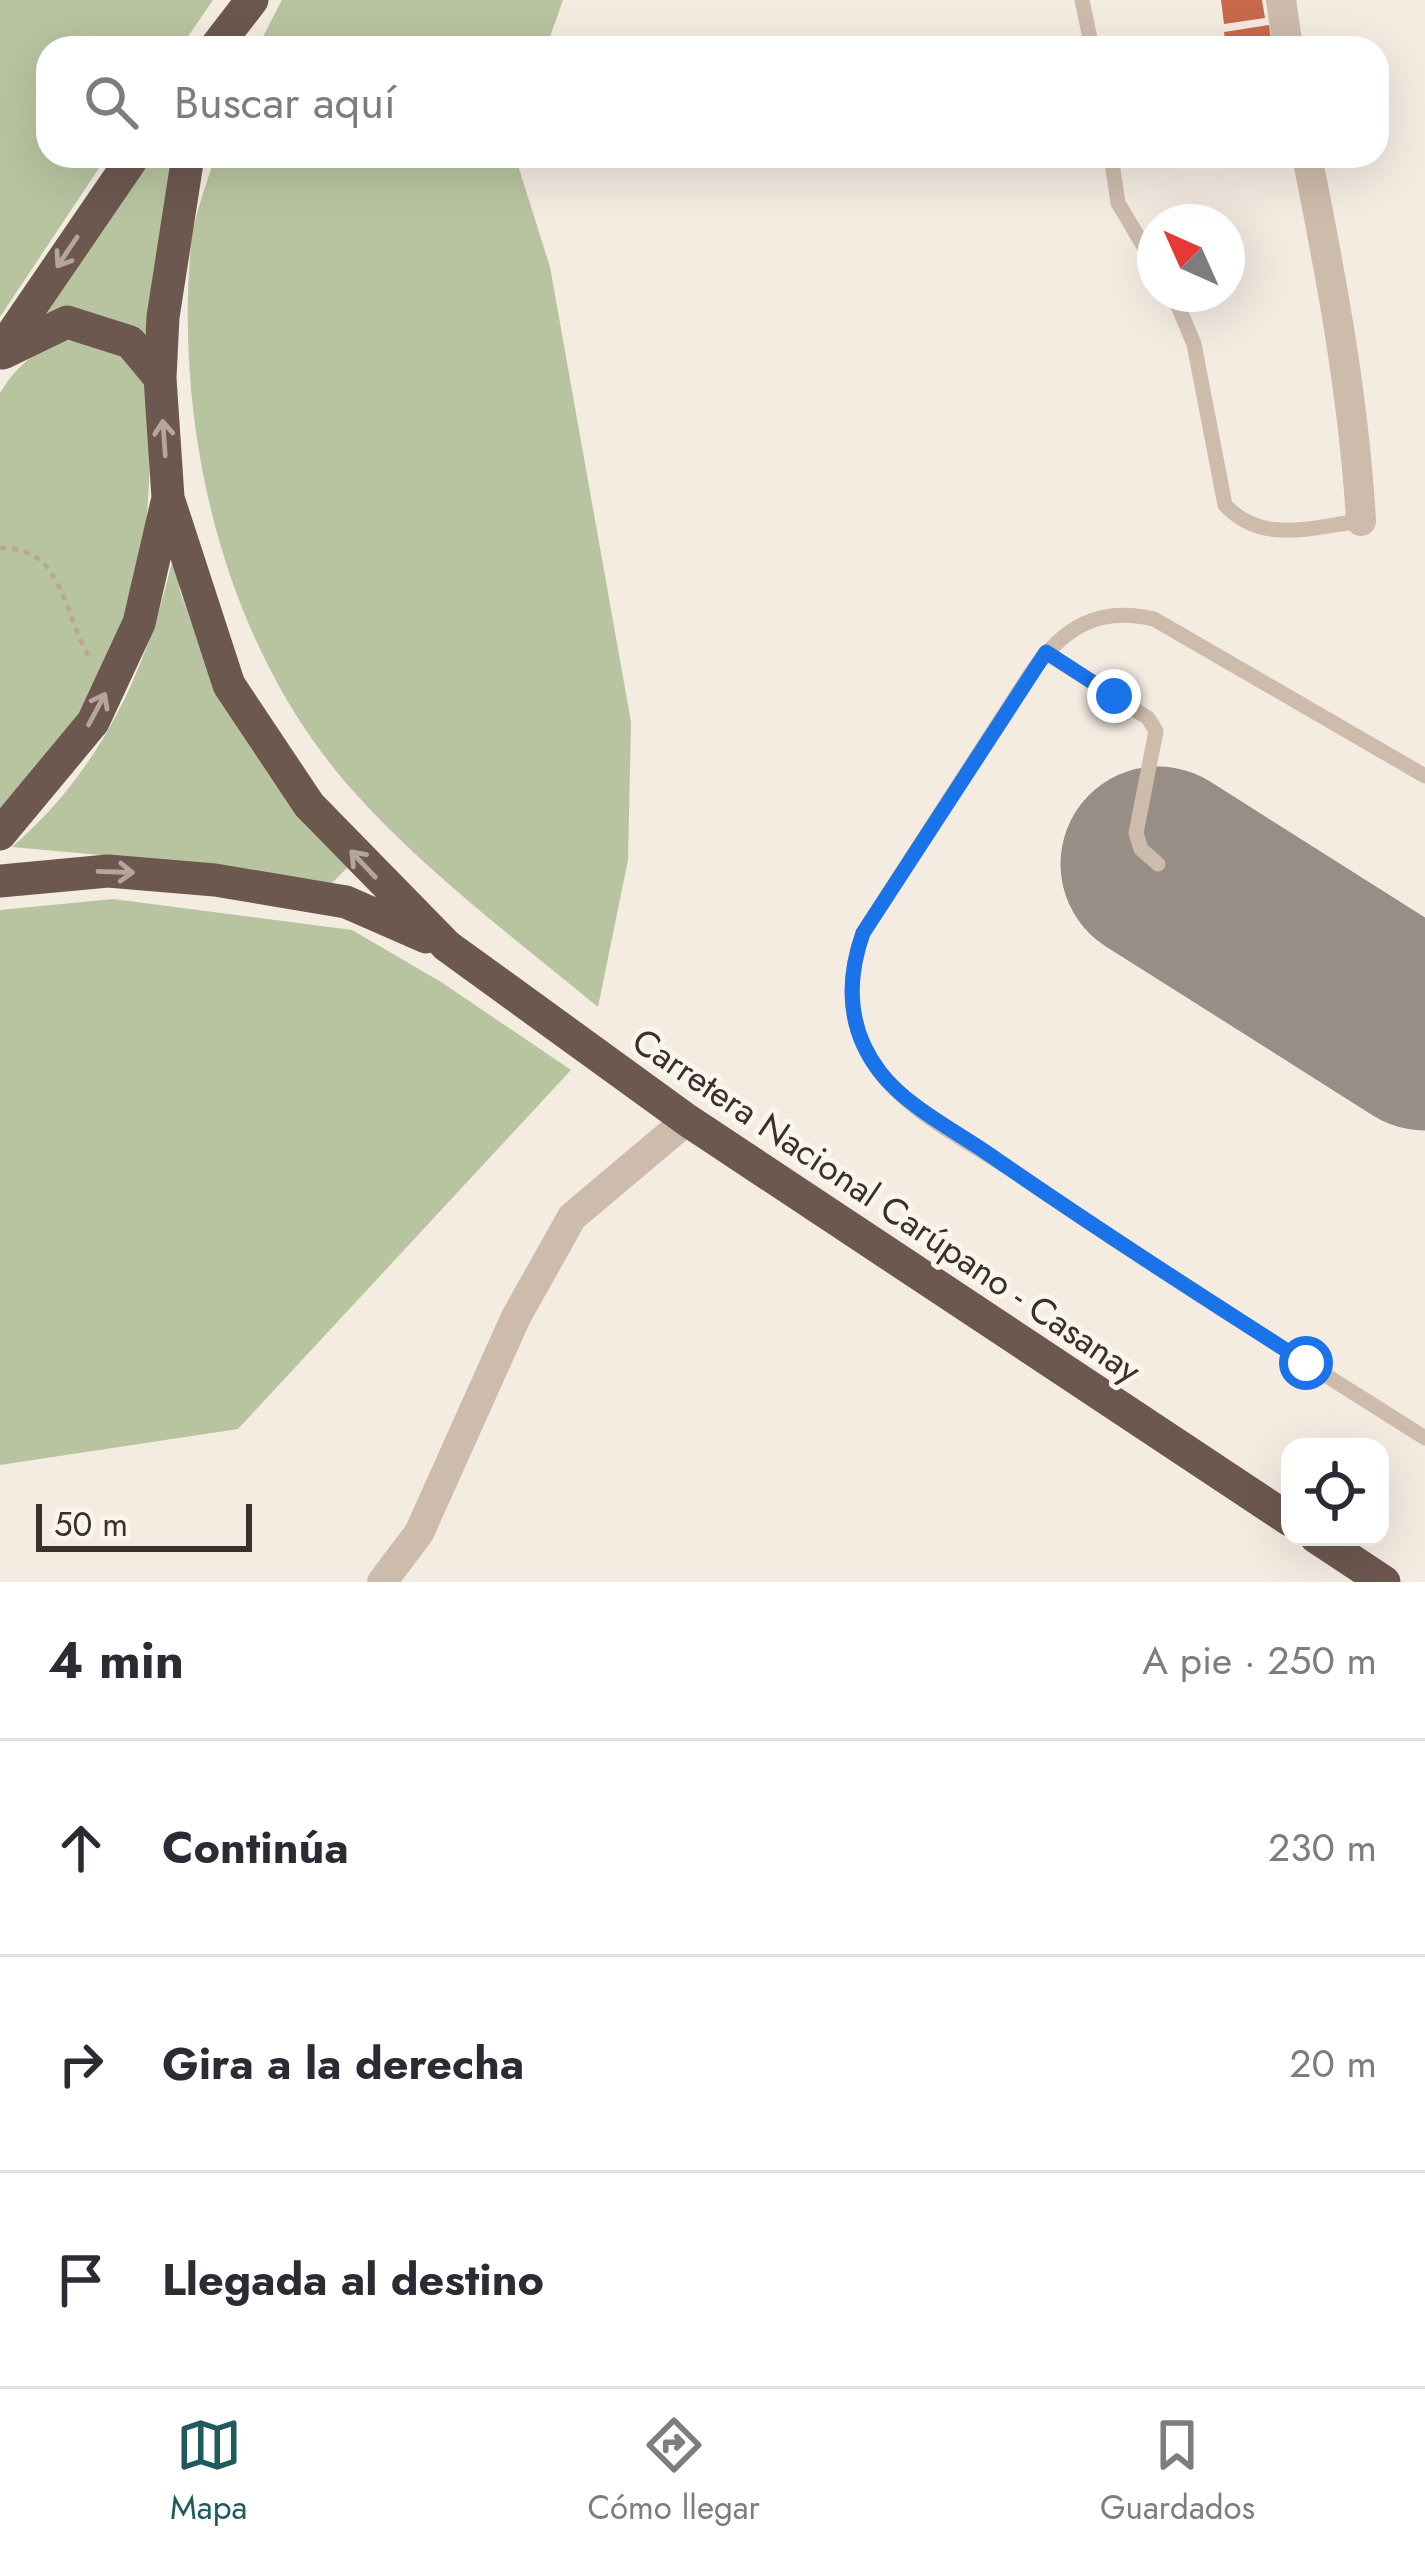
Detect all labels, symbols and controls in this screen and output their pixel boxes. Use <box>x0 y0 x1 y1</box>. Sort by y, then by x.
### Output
search box <box>36 36 1389 168</box>
icon: search <box>78 69 144 135</box>
text: Buscar aquí <box>174 70 396 135</box>
north arrow <box>1137 204 1245 312</box>
one-way arrow <box>55 234 80 268</box>
one-way arrow <box>152 419 175 458</box>
route end <box>1087 669 1141 723</box>
one-way arrow <box>87 692 110 728</box>
one-way arrow <box>350 850 377 880</box>
one-way arrow <box>96 861 135 884</box>
street label: Carretera Nacional Carúpano - Casanay <box>622 1015 1152 1395</box>
route start <box>1279 1336 1333 1390</box>
map controls <box>1281 1438 1389 1546</box>
button: locate <box>1281 1438 1389 1546</box>
scale bar <box>36 1498 252 1551</box>
text: 50 m <box>54 1501 128 1548</box>
text: 4 min <box>48 1623 184 1697</box>
text: A pie · 250 m <box>1142 1632 1377 1689</box>
icon: ahead <box>48 1815 114 1881</box>
text: Continúa <box>162 1815 349 1880</box>
text: 230 m <box>1268 1819 1377 1876</box>
icon: right <box>48 2031 114 2097</box>
text: Gira a la derecha <box>162 2031 524 2096</box>
text: 20 m <box>1289 2035 1377 2092</box>
icon: arrive <box>48 2247 114 2313</box>
text: Llegada al destino <box>162 2247 544 2312</box>
tab: Mapa <box>170 2412 247 2531</box>
tab: Cómo llegar <box>587 2412 760 2531</box>
tab: Guardados <box>1100 2412 1255 2531</box>

